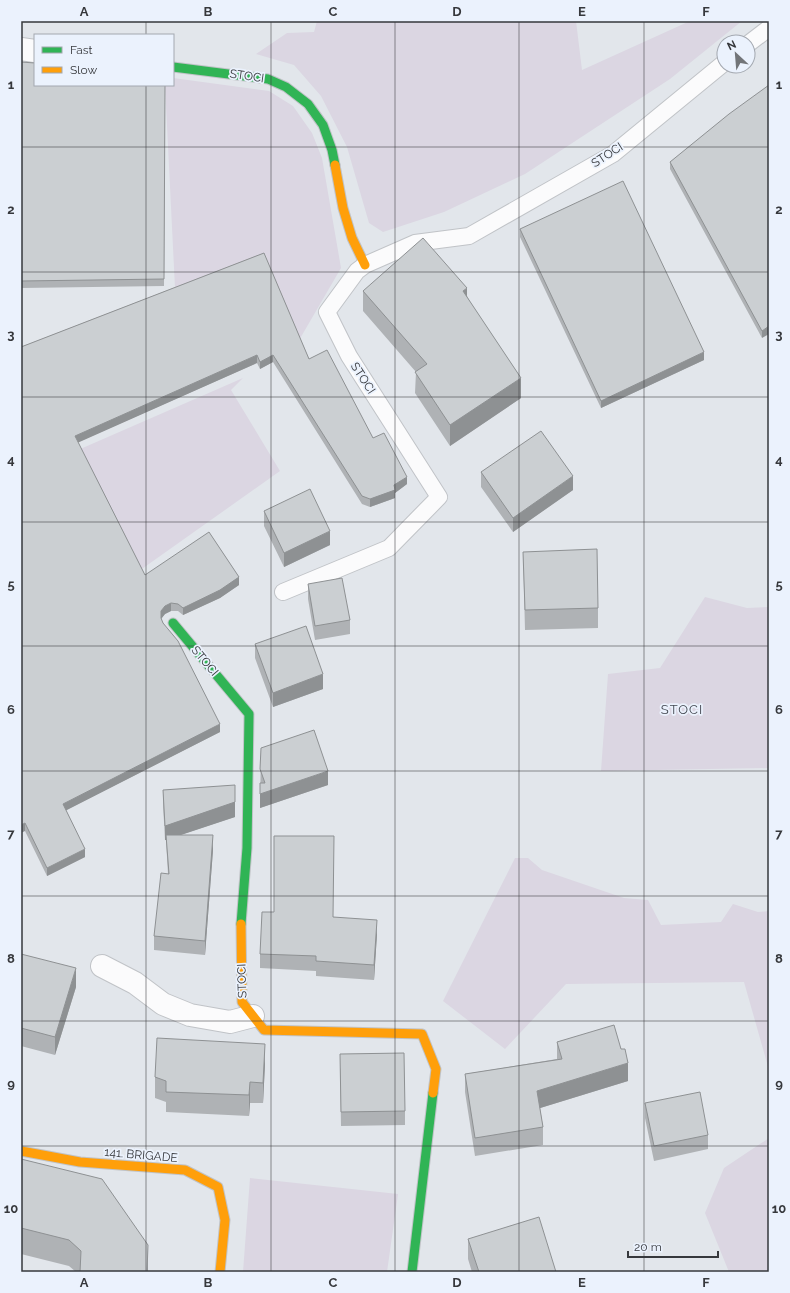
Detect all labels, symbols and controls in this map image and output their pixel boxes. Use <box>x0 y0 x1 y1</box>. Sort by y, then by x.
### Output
text: A <box>80 4 89 19</box>
text: B <box>204 4 213 19</box>
text: C <box>329 4 338 19</box>
text: D <box>452 4 462 19</box>
text: E <box>578 4 586 19</box>
text: F <box>702 4 710 19</box>
legend <box>34 34 174 86</box>
north arrow <box>716 34 756 74</box>
text: N <box>725 38 738 53</box>
text: Fast <box>70 43 93 57</box>
text: Slow <box>70 63 97 77</box>
street label: STOCI <box>229 67 265 85</box>
text: 1 <box>8 77 15 92</box>
text: 1 <box>776 77 783 92</box>
street label: STOCI <box>589 140 625 170</box>
text: 2 <box>7 202 15 217</box>
text: 2 <box>775 202 783 217</box>
text: 3 <box>7 327 15 342</box>
text: 3 <box>775 327 783 342</box>
street label: STOCI <box>348 360 378 396</box>
text: 4 <box>7 452 15 467</box>
text: 4 <box>775 452 783 467</box>
text: 5 <box>7 577 15 592</box>
text: 5 <box>775 577 783 592</box>
street label: STOCI <box>189 643 221 679</box>
text: 6 <box>7 702 15 717</box>
district label: STOCI <box>661 702 703 717</box>
text: 6 <box>775 702 783 717</box>
text: 7 <box>7 826 15 841</box>
text: 7 <box>775 826 783 841</box>
text: 8 <box>7 951 15 966</box>
text: 8 <box>775 951 783 966</box>
street label: STOCI <box>234 964 250 998</box>
text: 9 <box>7 1076 15 1091</box>
text: 9 <box>775 1076 783 1091</box>
street label: 141. BRIGADE <box>104 1145 178 1165</box>
text: 10 <box>4 1201 18 1216</box>
text: 10 <box>772 1201 786 1216</box>
scale bar <box>628 1233 718 1259</box>
text: 20 m <box>634 1240 662 1254</box>
text: A <box>80 1275 89 1290</box>
text: B <box>204 1275 213 1290</box>
text: C <box>329 1275 338 1290</box>
text: D <box>452 1275 462 1290</box>
text: E <box>578 1275 586 1290</box>
text: F <box>702 1275 710 1290</box>

